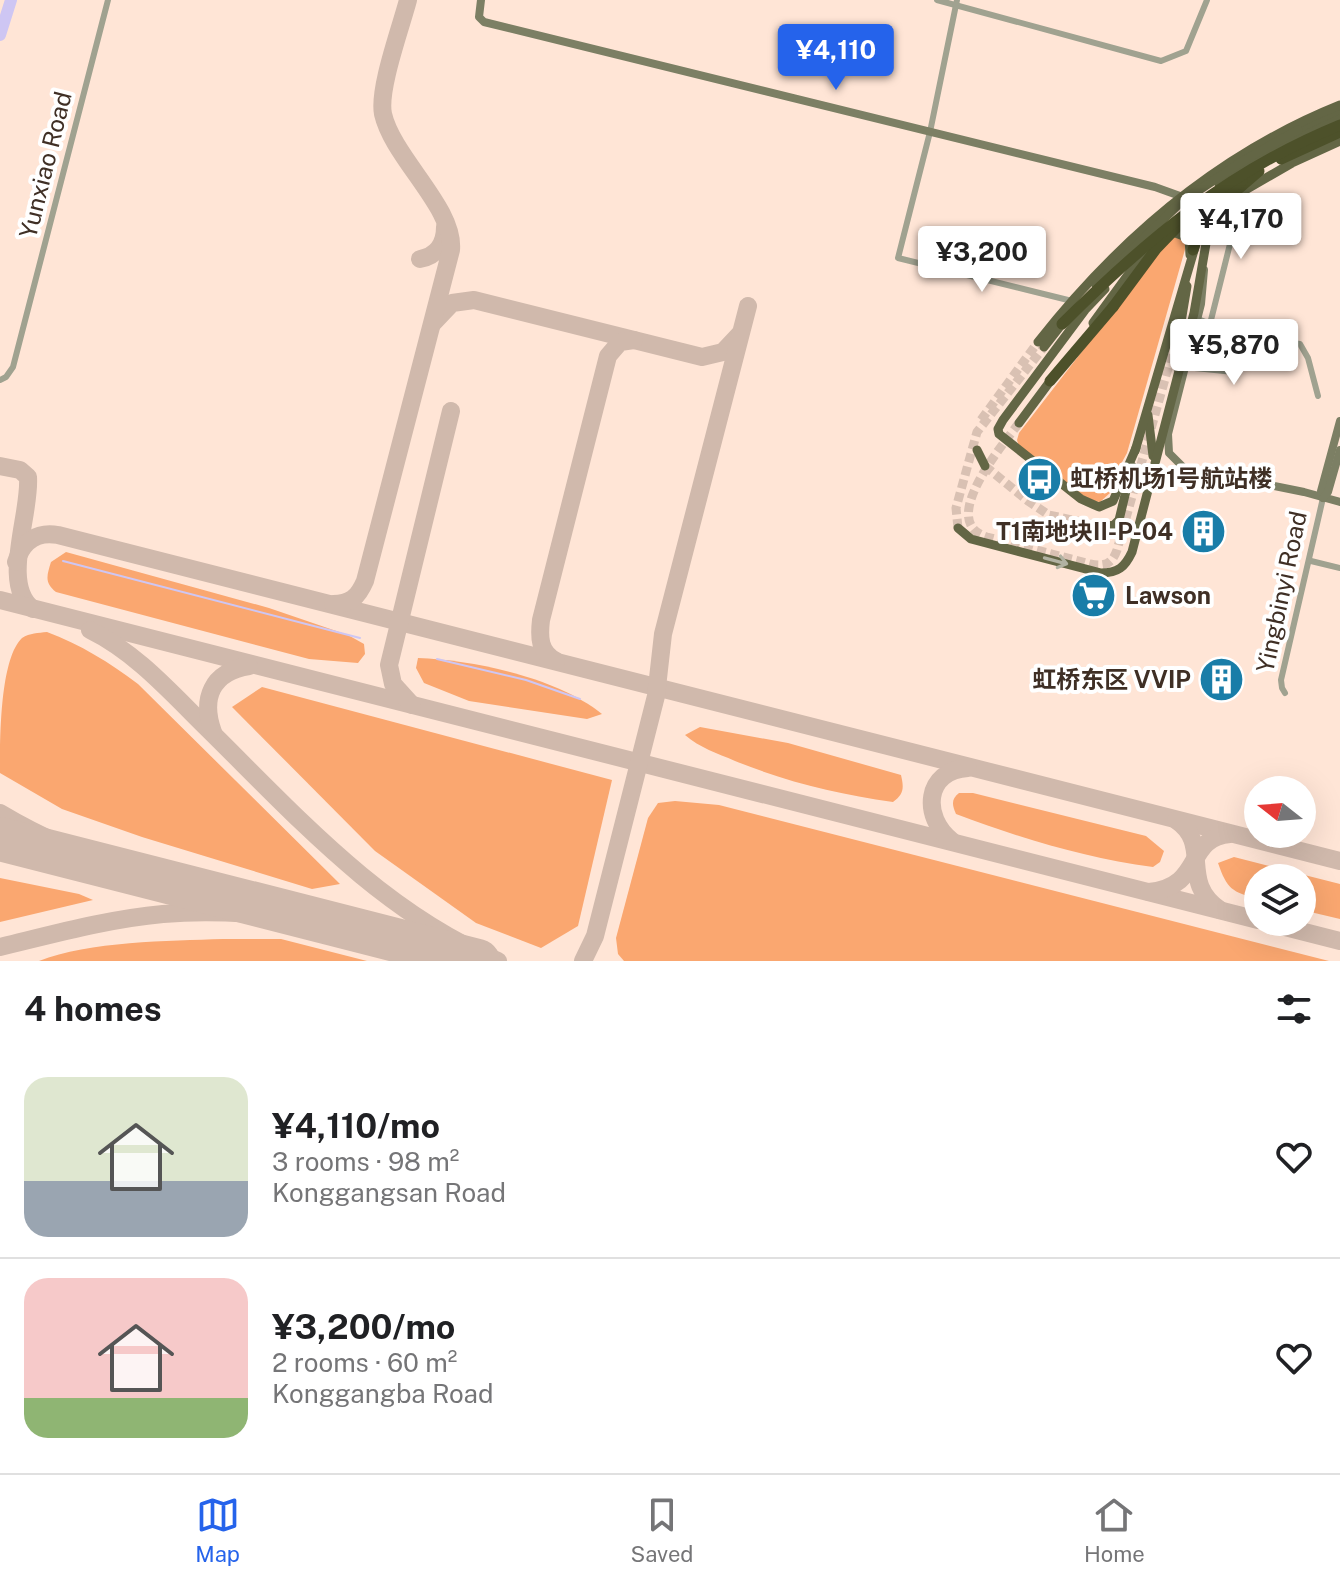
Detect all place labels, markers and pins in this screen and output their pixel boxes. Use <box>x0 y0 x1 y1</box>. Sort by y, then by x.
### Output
pin: ¥4,110 <box>771 24 901 92</box>
pin: ¥4,170 <box>1176 193 1306 261</box>
pin: ¥3,200 <box>917 226 1047 294</box>
pin: ¥5,870 <box>1169 319 1299 387</box>
bus stop icon: 虹桥机场1号航站楼 <box>1015 455 1063 503</box>
place label: 虹桥机场1号航站楼 <box>1070 464 1272 492</box>
building icon: T1南地块II-P-04 <box>1180 508 1228 556</box>
place label: T1南地块II-P-04 <box>996 517 1173 545</box>
supermarket icon: Lawson <box>1070 572 1118 620</box>
place label: Lawson <box>1125 581 1211 609</box>
building icon: 虹桥东区 VVIP <box>1198 656 1246 704</box>
place label: 虹桥东区 VVIP <box>1032 665 1191 693</box>

